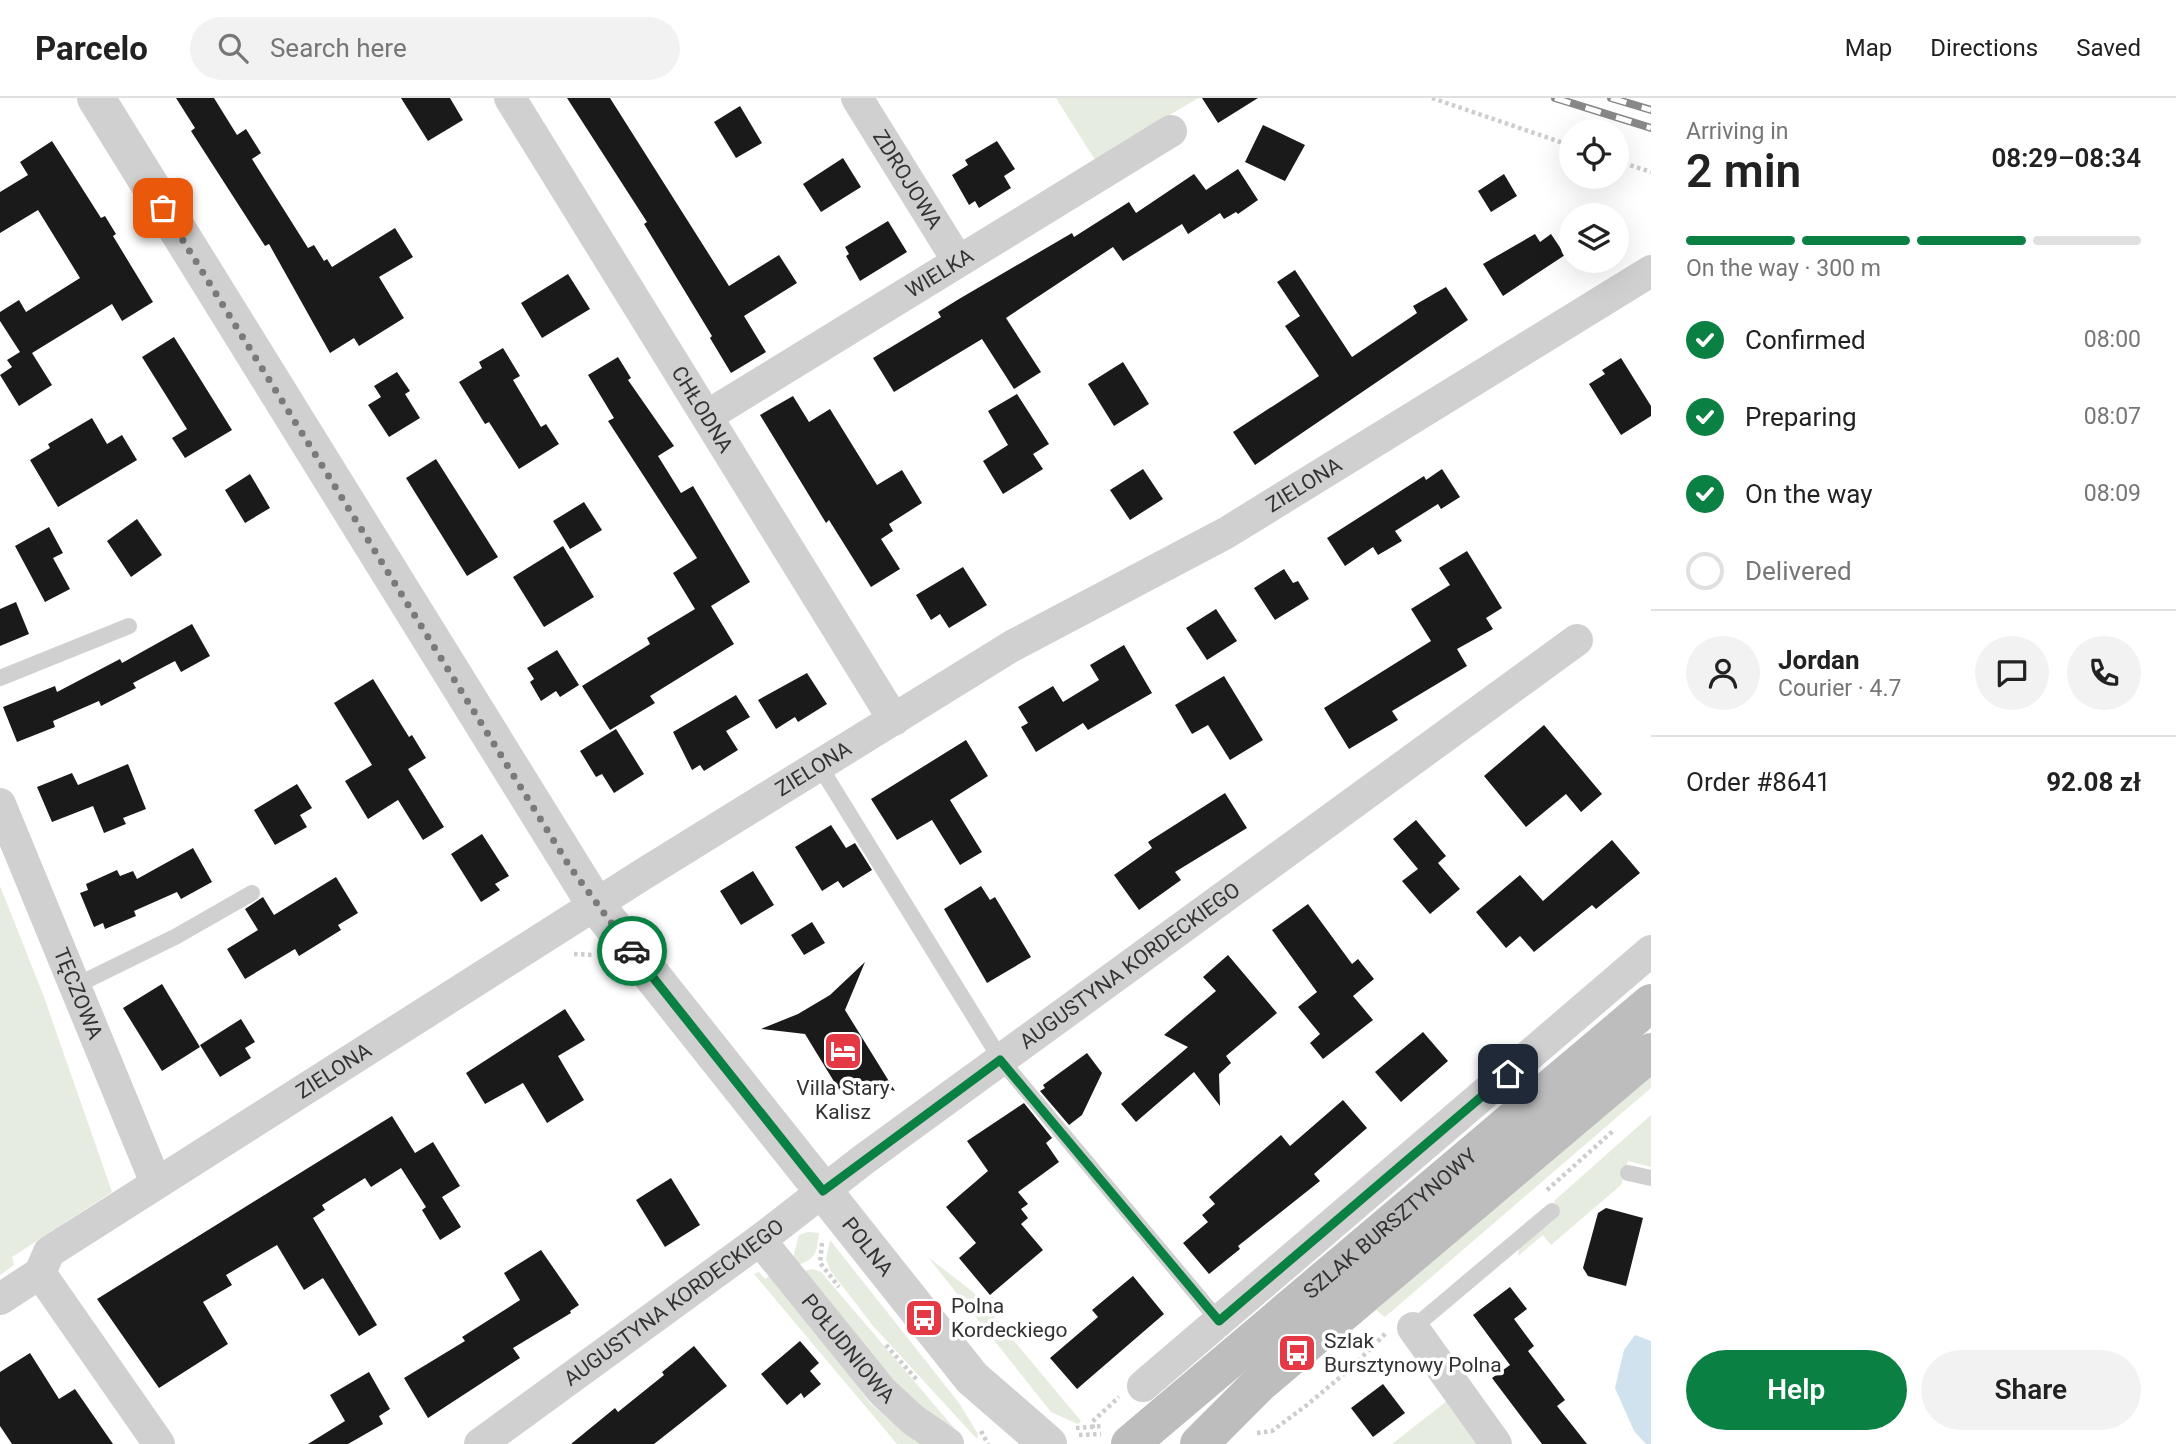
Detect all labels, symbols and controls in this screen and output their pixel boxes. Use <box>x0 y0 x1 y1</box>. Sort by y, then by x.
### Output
search box <box>190 17 680 80</box>
text: Parcelo <box>35 29 148 68</box>
icon: search <box>214 29 252 67</box>
text: Search here <box>270 33 407 63</box>
text: Map <box>1845 34 1892 62</box>
text: Directions <box>1930 34 2038 62</box>
text: Saved <box>2076 34 2141 62</box>
text: Arriving in <box>1686 118 1789 145</box>
map controls <box>1559 119 1629 273</box>
button: locate <box>1559 119 1629 189</box>
street label: ZDROJOWA <box>868 126 947 234</box>
text: 08:29–08:34 <box>1991 143 2141 173</box>
text: 2 min <box>1686 144 1801 198</box>
pin <box>133 178 193 238</box>
icon: bag <box>144 189 182 227</box>
button: layers <box>1559 203 1629 273</box>
street label: WIELKA <box>902 243 978 303</box>
text: On the way · 300 m <box>1686 255 1881 282</box>
icon: check <box>1686 321 1724 359</box>
text: Confirmed <box>1745 325 1866 355</box>
text: 08:00 <box>2084 326 2141 353</box>
street label: CHŁODNA <box>667 362 738 457</box>
icon: check <box>1686 398 1724 436</box>
text: Preparing <box>1745 402 1857 432</box>
text: 08:07 <box>2084 403 2141 430</box>
street label: ZIELONA <box>1262 452 1346 517</box>
icon: check <box>1686 475 1724 513</box>
text: On the way <box>1745 479 1873 509</box>
text: 08:09 <box>2084 480 2141 507</box>
text: Delivered <box>1745 556 1852 586</box>
button: person <box>1686 636 1760 710</box>
button: chat <box>1975 636 2049 710</box>
button: phone <box>2067 636 2141 710</box>
text: Jordan <box>1778 645 1860 675</box>
text: Courier · 4.7 <box>1778 675 1901 702</box>
street label: ZIELONA <box>771 736 856 801</box>
text: Order #8641 <box>1686 767 1831 797</box>
text: 92.08 zł <box>2046 767 2141 797</box>
street label: AUGUSTYNA KORDECKIEGO <box>1015 878 1245 1054</box>
courier <box>597 916 667 986</box>
icon: car <box>613 932 651 970</box>
street label: TĘCZOWA <box>49 944 108 1043</box>
hotel icon: Villa Stary Kalisz <box>822 1030 864 1072</box>
street label: ZIELONA <box>292 1038 376 1104</box>
pin <box>1478 1044 1538 1104</box>
icon: home <box>1489 1055 1527 1093</box>
place label: Villa Stary Kalisz <box>796 1076 890 1124</box>
street label: SZLAK BURSZTYNOWY <box>1299 1143 1482 1304</box>
street label: POLNA <box>837 1213 898 1281</box>
street label: AUGUSTYNA KORDECKIEGO <box>559 1214 788 1391</box>
street label: POŁUDNIOWA <box>797 1289 900 1409</box>
place label: Polna Kordeckiego <box>951 1294 1067 1342</box>
bus stop icon: Polna Kordeckiego <box>903 1297 945 1339</box>
place label: Szlak Bursztynowy Polna <box>1324 1329 1502 1377</box>
bus stop icon: Szlak Bursztynowy Polna <box>1276 1332 1318 1374</box>
button: Help <box>1686 1350 1907 1430</box>
button: Share <box>1921 1350 2141 1430</box>

